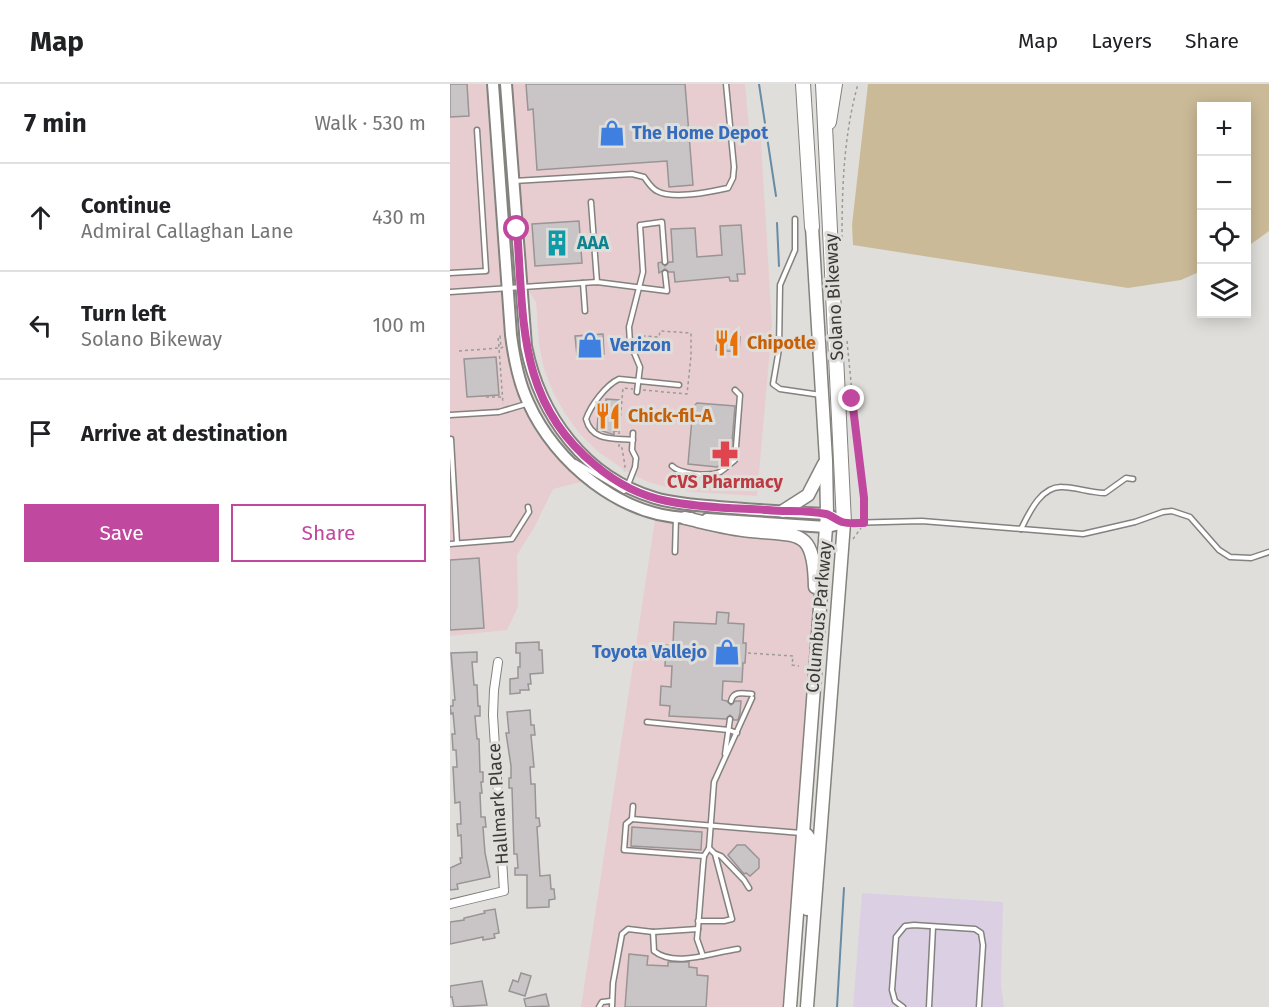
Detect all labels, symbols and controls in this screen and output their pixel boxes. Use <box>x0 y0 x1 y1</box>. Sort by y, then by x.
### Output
text: Map <box>30 25 84 58</box>
text: Map <box>1018 28 1058 54</box>
text: Layers <box>1091 28 1152 54</box>
text: Share <box>1185 28 1239 54</box>
map controls <box>1197 102 1251 318</box>
button: + <box>1197 102 1251 156</box>
text: 7 min <box>24 108 87 139</box>
text: Walk · 530 m <box>314 111 426 135</box>
shop icon: The Home Depot <box>597 118 627 148</box>
place label: The Home Depot <box>632 122 769 144</box>
button: − <box>1197 156 1251 210</box>
text: Continue <box>81 192 171 219</box>
icon: ahead <box>24 201 57 234</box>
text: 430 m <box>372 205 426 229</box>
button: locate <box>1197 210 1251 264</box>
route start <box>503 215 529 241</box>
text: Admiral Callaghan Lane <box>81 219 293 243</box>
building icon: AAA <box>542 228 572 258</box>
place label: AAA <box>576 232 609 254</box>
street label: Solano Bikeway <box>820 233 848 361</box>
button: layers <box>1197 264 1251 318</box>
text: Turn left <box>81 300 166 327</box>
icon: left <box>24 309 57 342</box>
text: 100 m <box>373 313 426 337</box>
text: Solano Bikeway <box>81 327 222 351</box>
restaurant icon: Chipotle <box>712 328 742 358</box>
shop icon: Verizon <box>575 330 605 360</box>
place label: Chipotle <box>747 332 816 354</box>
place label: Verizon <box>609 334 671 356</box>
route end <box>838 385 864 411</box>
restaurant icon: Chick-fil-A <box>593 401 623 431</box>
place label: Chick-fil-A <box>628 405 713 427</box>
icon: arrive <box>24 417 57 450</box>
text: Arrive at destination <box>81 420 288 447</box>
pharmacy icon: CVS Pharmacy <box>710 439 740 469</box>
place label: CVS Pharmacy <box>667 471 784 493</box>
button: Save <box>24 504 219 562</box>
button: Share <box>231 504 426 562</box>
street label: Columbus Parkway <box>801 540 837 694</box>
shop icon: Toyota Vallejo <box>712 637 742 667</box>
place label: Toyota Vallejo <box>592 641 707 663</box>
street label: Hallmark Place <box>483 742 513 866</box>

